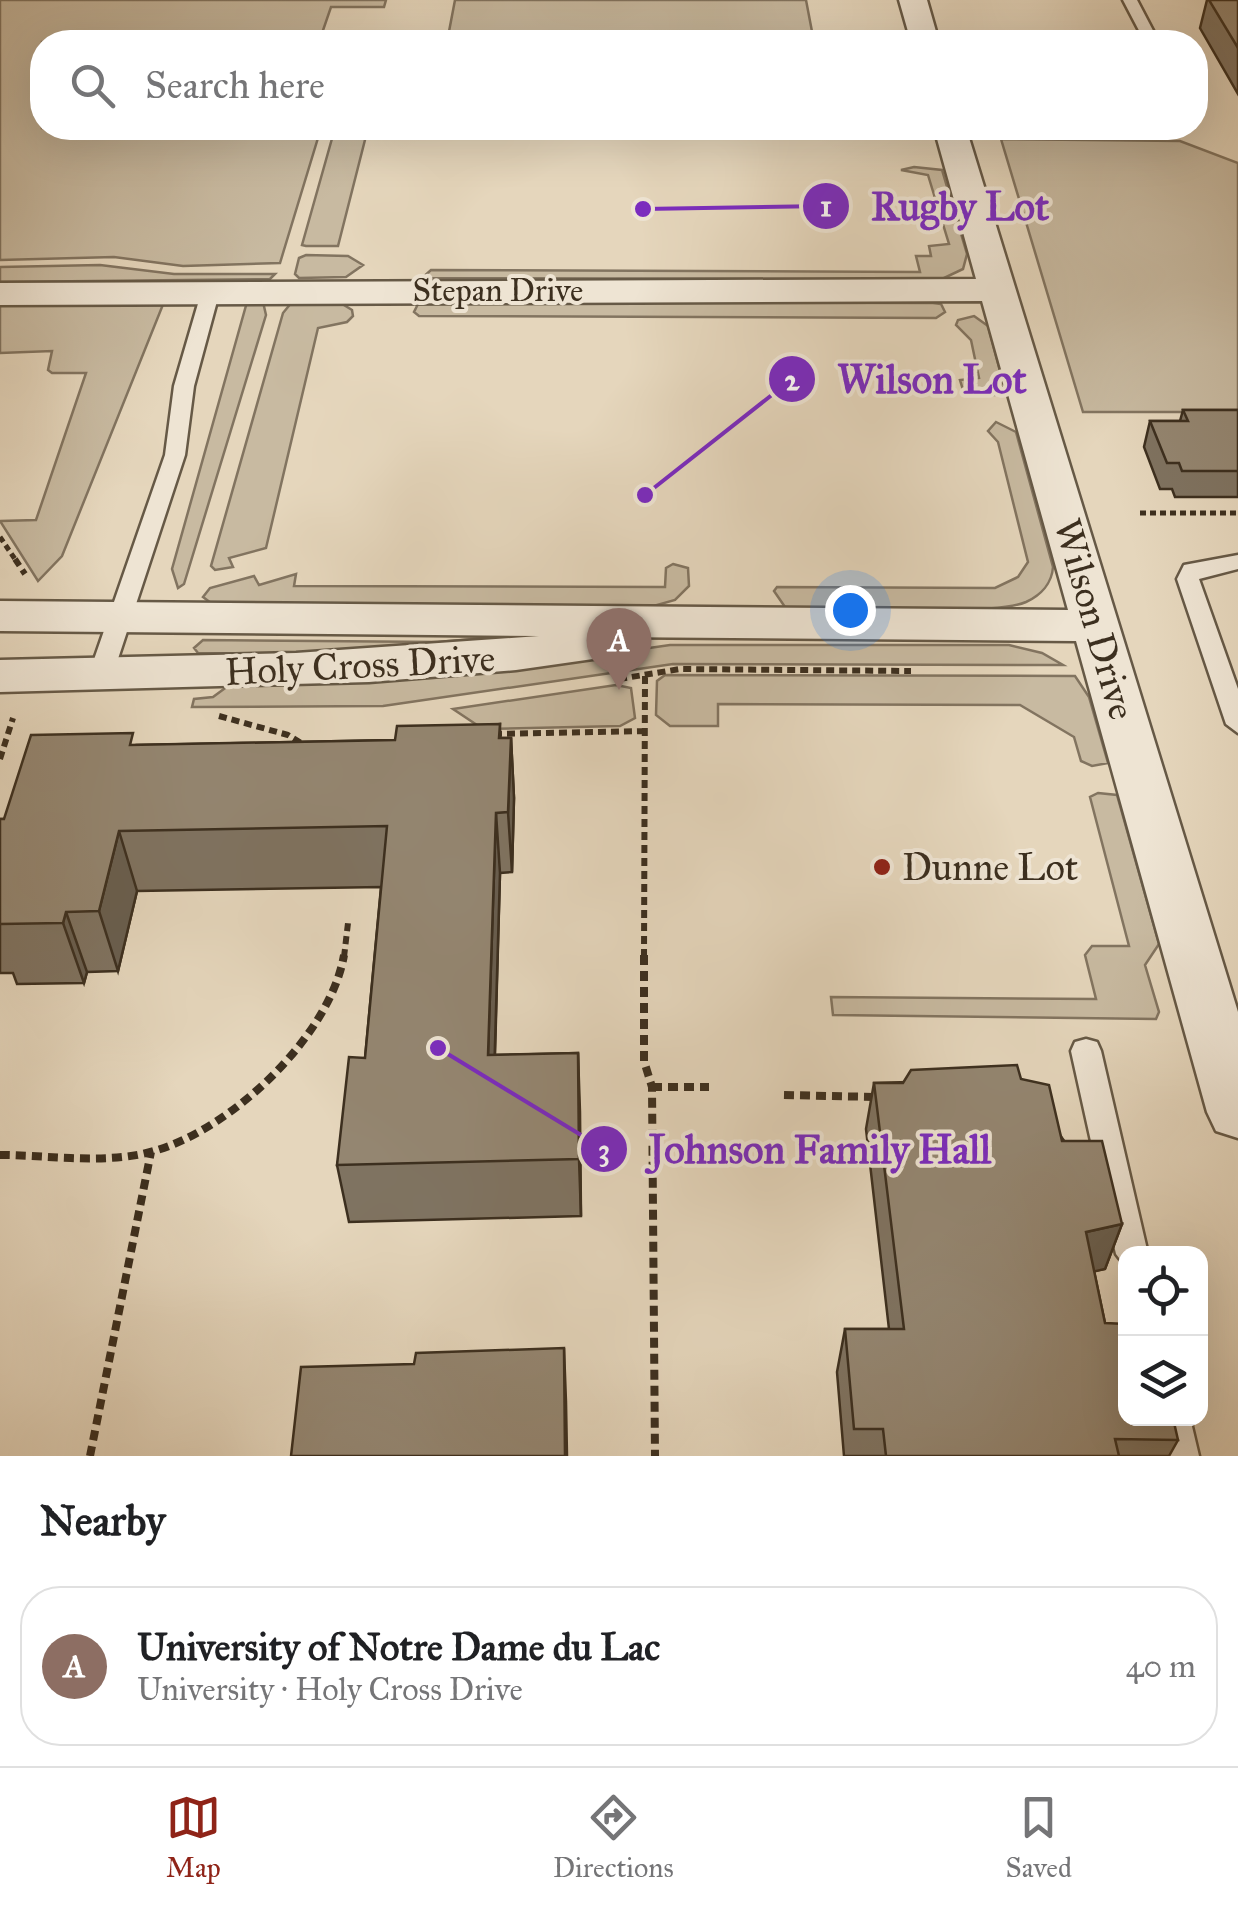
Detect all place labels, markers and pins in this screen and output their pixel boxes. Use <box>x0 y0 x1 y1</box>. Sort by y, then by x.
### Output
callout: Rugby Lot <box>801 171 1069 241</box>
callout: Wilson Lot <box>767 344 1046 414</box>
pin: A <box>586 608 652 690</box>
place label: Dunne Lot <box>902 844 1078 890</box>
marker: Dunne Lot <box>871 856 893 878</box>
callout: Johnson Family Hall <box>579 1114 1011 1184</box>

